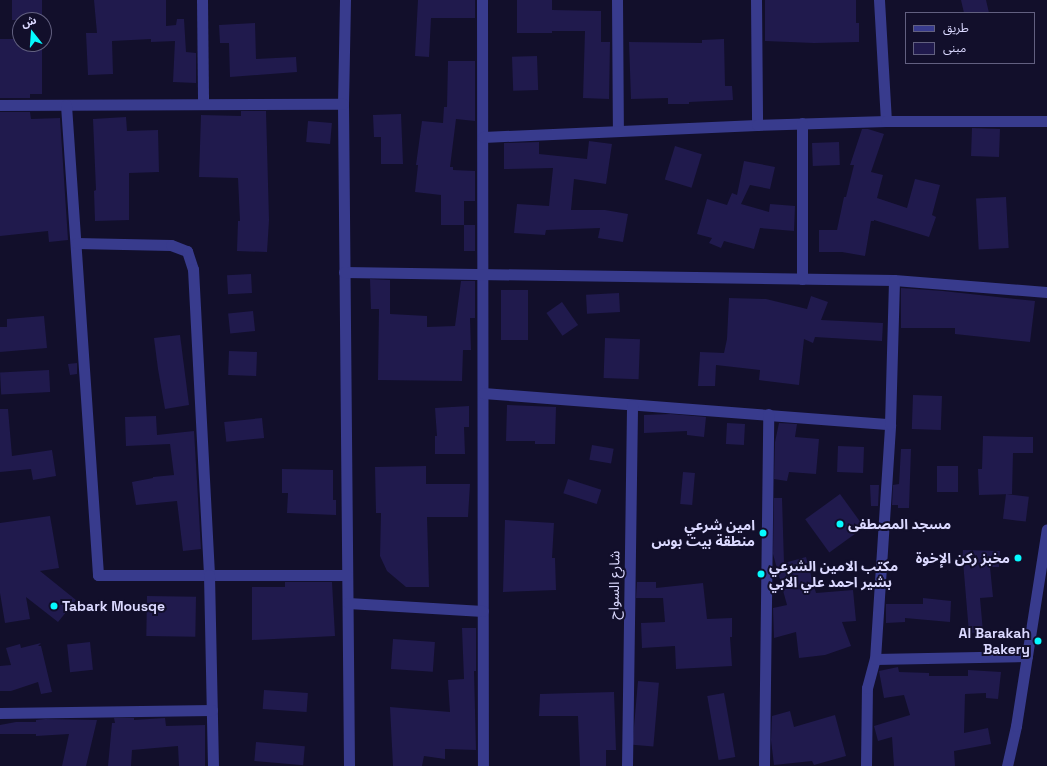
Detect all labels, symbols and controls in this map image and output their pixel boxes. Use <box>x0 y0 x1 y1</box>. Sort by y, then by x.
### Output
north arrow <box>12 12 52 52</box>
legend <box>905 12 1035 64</box>
text: ش <box>20 13 38 30</box>
text: طريق <box>943 20 969 36</box>
text: مبنى <box>943 40 966 56</box>
place label: مسجد المصطفى <box>848 516 951 532</box>
place label: امين شرعي منطقة بيت بوس <box>651 517 755 550</box>
marker: مسجد المصطفى <box>835 519 845 529</box>
marker: امين شرعي منطقة بيت بوس <box>758 528 768 538</box>
place label: مخبز ركن الإخوة <box>916 550 1010 566</box>
street label: شارع السواح <box>605 551 623 619</box>
marker: مخبز ركن الإخوة <box>1013 553 1023 563</box>
place label: مكتب الامين الشرعي بشير احمد علي الابي <box>769 558 898 590</box>
marker: مكتب الامين الشرعي بشير احمد علي الابي <box>756 569 766 579</box>
place label: Tabark Mousqe <box>62 598 165 614</box>
marker: Tabark Mousqe <box>49 601 59 611</box>
place label: Al Barakah Bakery <box>959 625 1030 658</box>
marker: Al Barakah Bakery <box>1033 636 1043 646</box>

